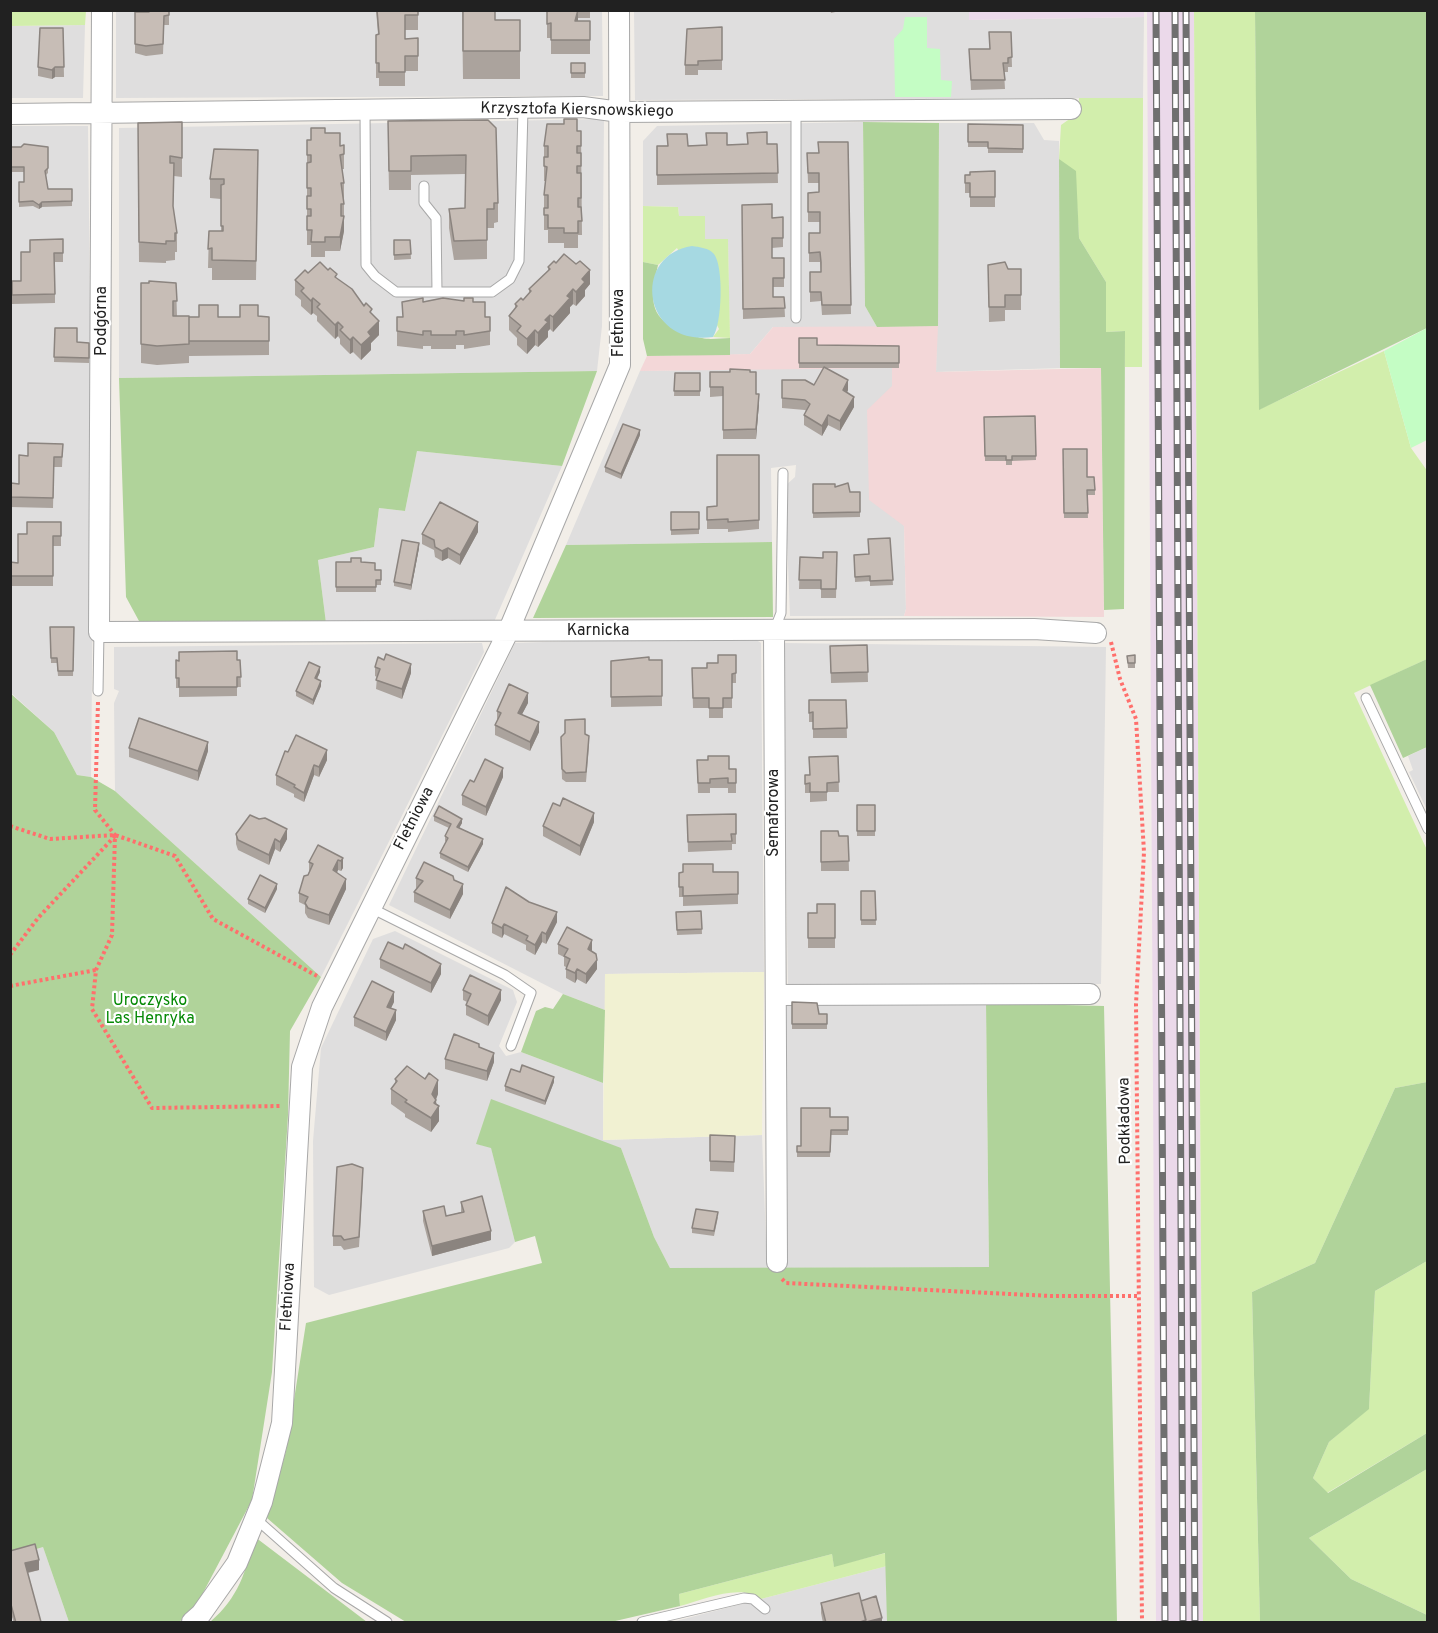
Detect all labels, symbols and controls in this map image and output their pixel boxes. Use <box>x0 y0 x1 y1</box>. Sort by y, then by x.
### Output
street label: Krzysztofa Kiersnowskiego <box>480 100 674 122</box>
street label: Podgórna <box>93 286 113 356</box>
street label: Fletniowa <box>610 289 630 357</box>
street label: Karnicka <box>567 622 629 642</box>
street label: Semaforowa <box>765 769 785 857</box>
street label: Fletniowa <box>391 784 439 854</box>
park label: Uroczysko Las Henryka <box>105 992 195 1030</box>
street label: Podkładowa <box>1116 1077 1136 1165</box>
street label: Fletniowa <box>278 1262 300 1332</box>

